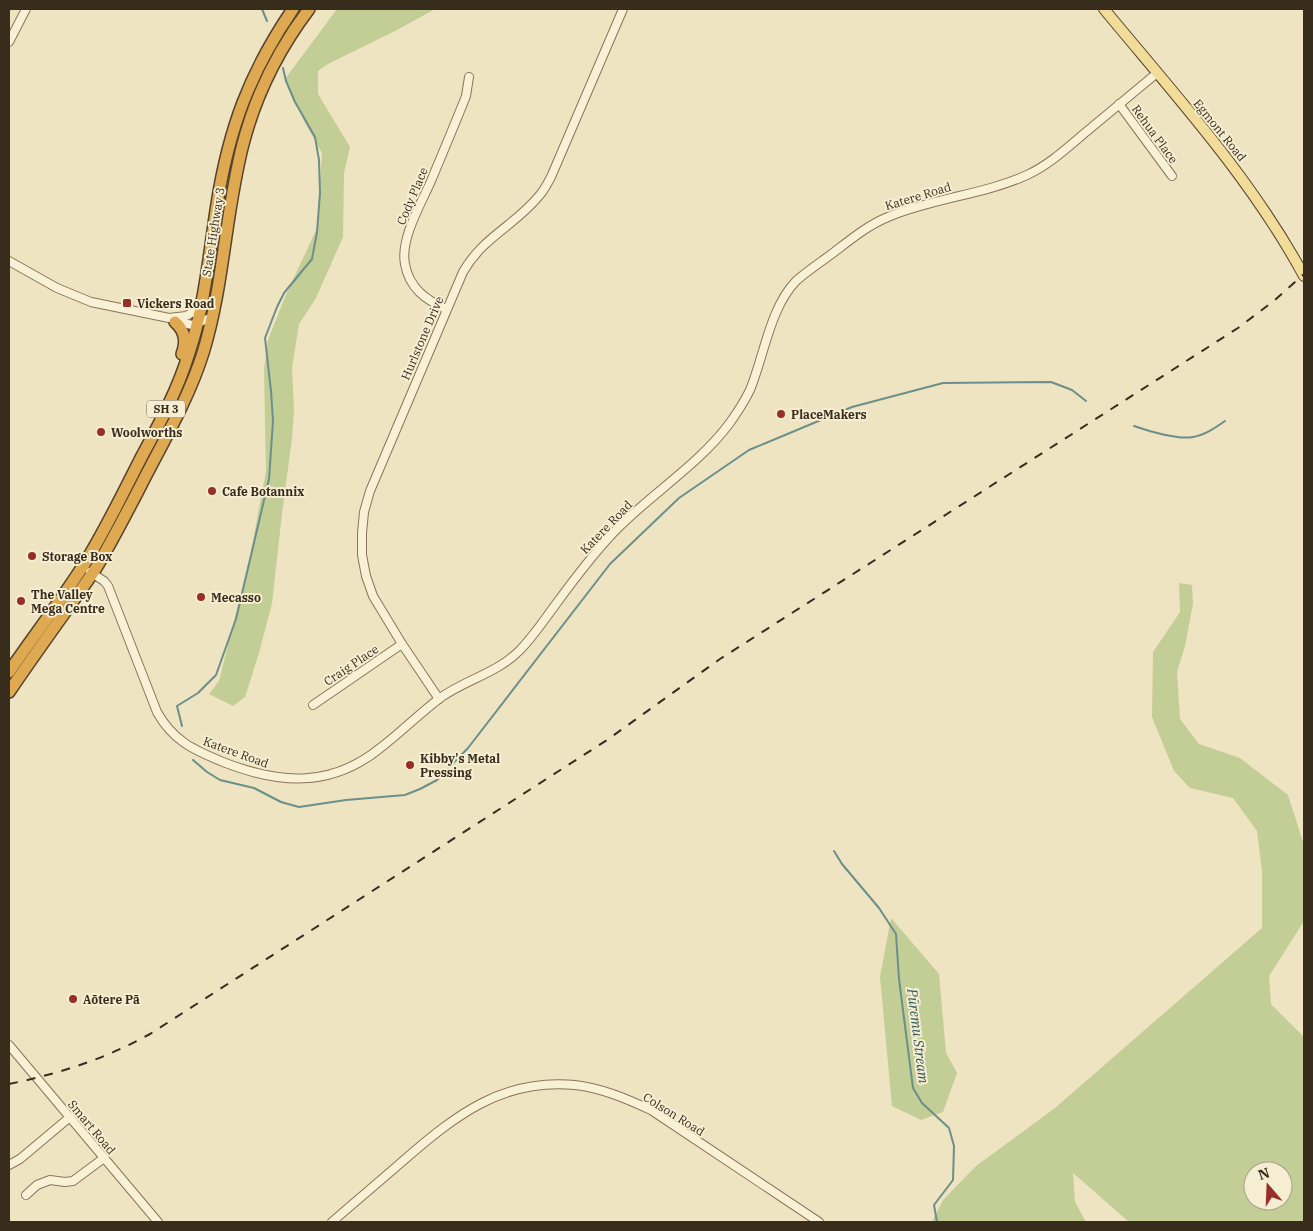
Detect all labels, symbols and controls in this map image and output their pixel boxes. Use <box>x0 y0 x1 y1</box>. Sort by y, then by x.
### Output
street label: Egmont Road <box>1190 96 1250 164</box>
street label: Rehua Place <box>1129 102 1181 166</box>
street label: Cody Place <box>393 165 431 227</box>
street label: Katere Road <box>883 179 953 213</box>
street label: State Highway 3 <box>199 186 227 278</box>
street label: Hurlstone Drive <box>398 294 446 382</box>
place label: Vickers Road <box>137 296 215 311</box>
marker: Vickers Road <box>121 297 133 309</box>
road number: SH 3 <box>147 400 185 418</box>
place label: PlaceMakers <box>791 407 867 422</box>
marker: PlaceMakers <box>775 408 787 420</box>
place label: Woolworths <box>111 425 182 440</box>
marker: Woolworths <box>95 426 107 438</box>
place label: Cafe Botannix <box>222 484 304 499</box>
marker: Cafe Botannix <box>206 485 218 497</box>
street label: Katere Road <box>577 497 635 557</box>
place label: Storage Box <box>42 549 112 564</box>
marker: Storage Box <box>26 550 38 562</box>
place label: The Valley Mega Centre <box>31 587 105 616</box>
place label: Mecasso <box>211 590 261 605</box>
marker: Mecasso <box>195 591 207 603</box>
marker: The Valley Mega Centre <box>15 595 27 607</box>
street label: Craig Place <box>321 641 381 689</box>
street label: Katere Road <box>201 733 271 771</box>
place label: Kibby's Metal Pressing <box>420 751 500 780</box>
marker: Kibby's Metal Pressing <box>404 759 416 771</box>
water label: Pūremu Stream <box>903 987 933 1085</box>
place label: Aōtere Pā <box>83 992 140 1007</box>
marker: Aōtere Pā <box>67 993 79 1005</box>
street label: Colson Road <box>640 1089 708 1139</box>
street label: Smart Road <box>65 1097 119 1157</box>
north arrow <box>1243 1161 1293 1211</box>
text: N <box>1256 1163 1272 1184</box>

